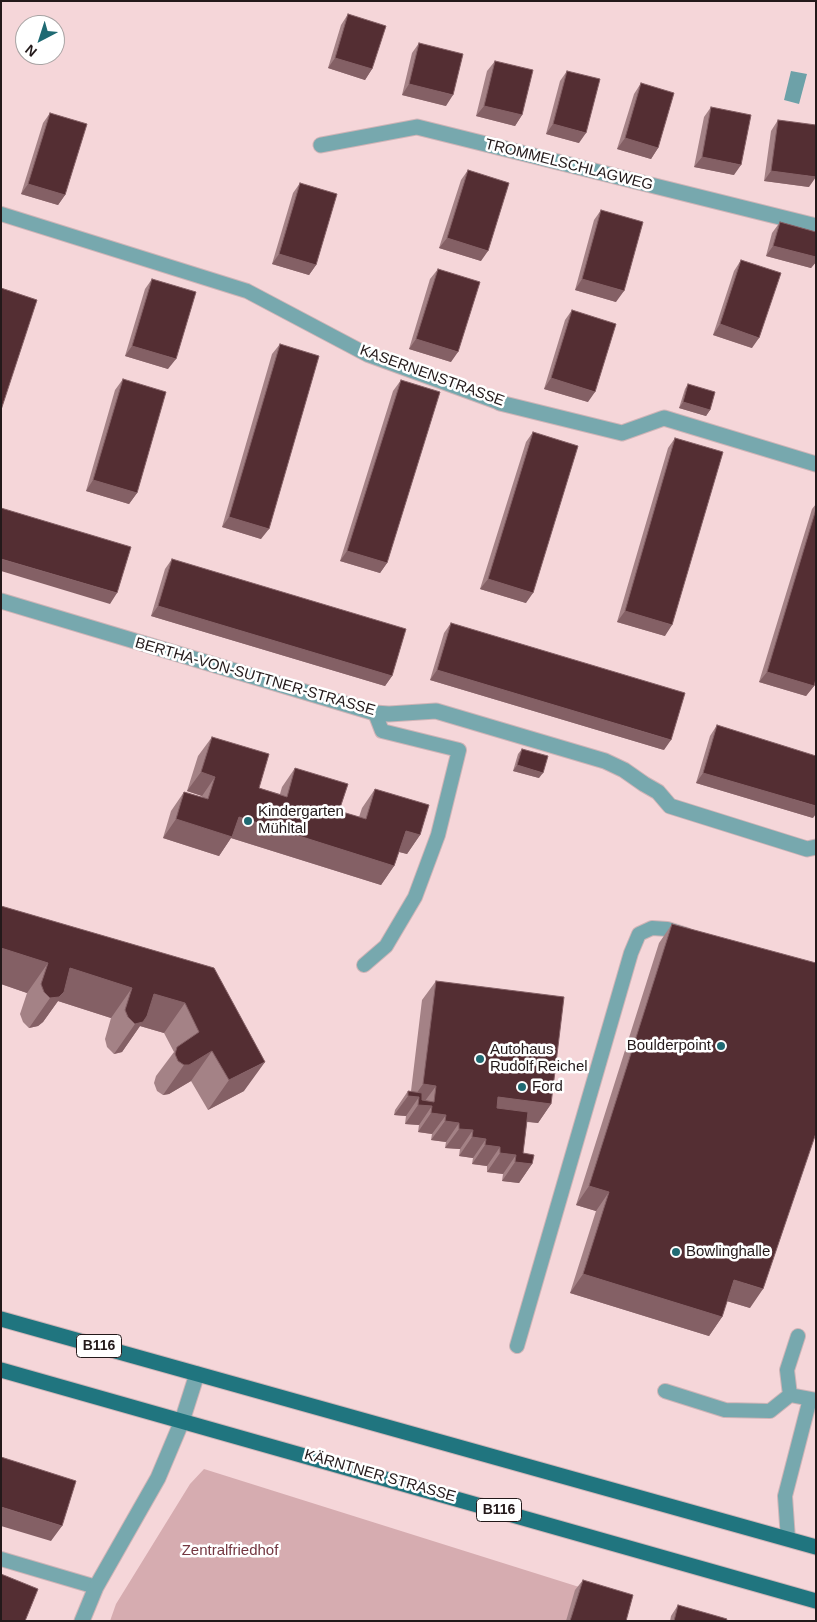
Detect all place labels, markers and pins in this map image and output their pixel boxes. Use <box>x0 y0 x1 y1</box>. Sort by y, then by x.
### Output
place label: Kindergarten Mühltal <box>258 803 344 838</box>
marker: Kindergarten Mühltal <box>242 815 254 827</box>
place label: Boulderpoint <box>627 1037 711 1055</box>
marker: Boulderpoint <box>715 1040 727 1052</box>
place label: Autohaus Rudolf Reichel <box>490 1041 588 1076</box>
marker: Autohaus Rudolf Reichel <box>474 1053 486 1065</box>
place label: Ford <box>532 1078 563 1096</box>
marker: Ford <box>516 1081 528 1093</box>
place label: Bowlinghalle <box>686 1243 770 1261</box>
marker: Bowlinghalle <box>670 1246 682 1258</box>

